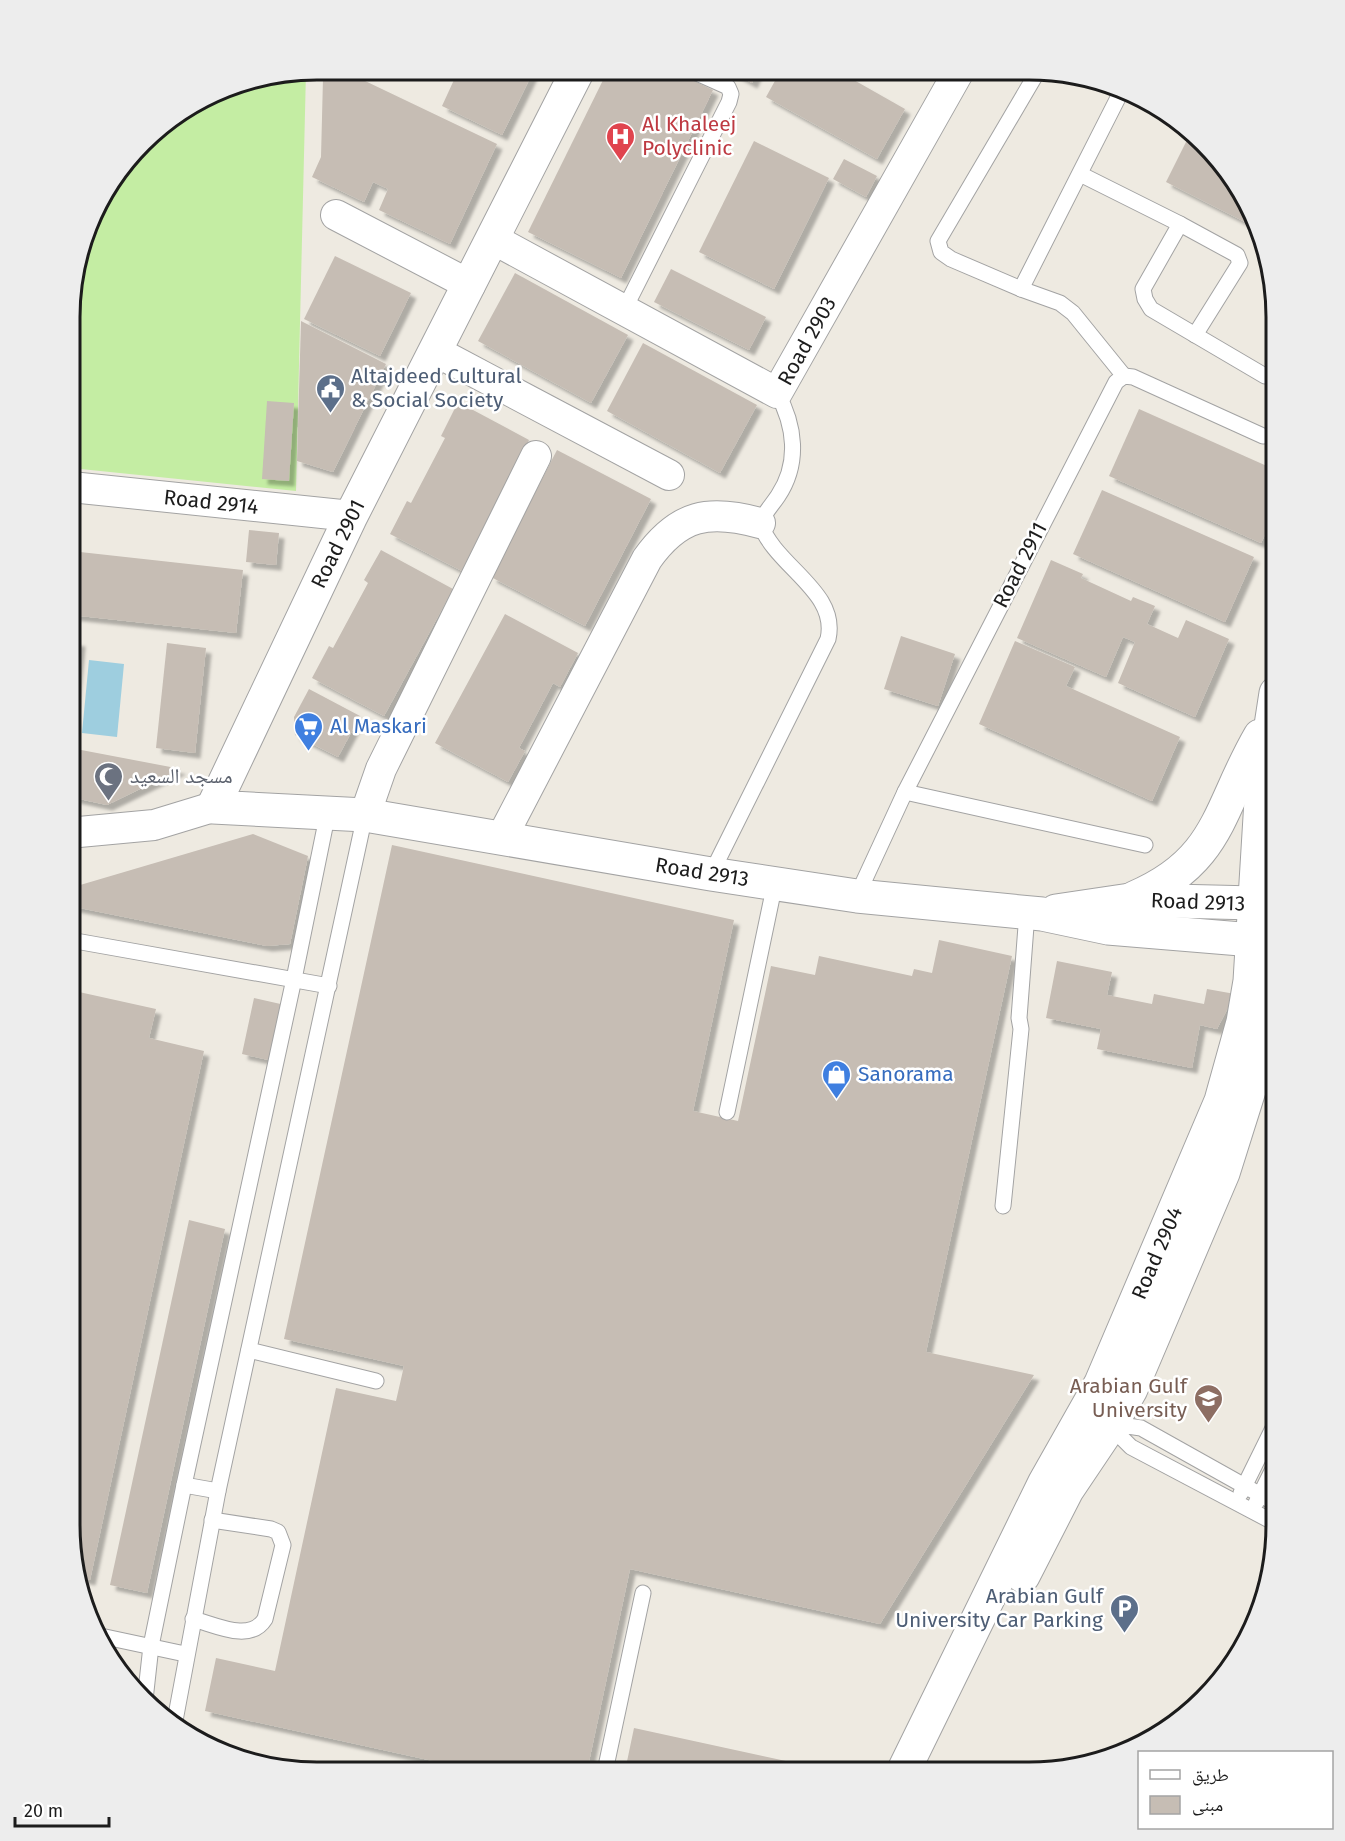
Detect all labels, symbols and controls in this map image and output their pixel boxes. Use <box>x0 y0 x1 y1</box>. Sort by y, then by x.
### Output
place label: Al Khaleej Polyclinic <box>642 111 736 161</box>
hospital icon: Al Khaleej Polyclinic <box>605 120 637 162</box>
street label: Road 2903 <box>772 292 842 390</box>
place label: Altajdeed Cultural & Social Society <box>351 363 522 413</box>
public building icon: Altajdeed Cultural & Social Society <box>314 372 346 414</box>
street label: Road 2914 <box>162 484 260 520</box>
street label: Road 2901 <box>305 495 371 593</box>
street label: Road 2911 <box>987 518 1053 612</box>
supermarket icon: Al Maskari <box>293 710 325 752</box>
place label: Al Maskari <box>330 713 427 739</box>
mosque icon: مسجد السعيد <box>93 760 125 802</box>
place label: مسجد السعيد <box>130 763 233 789</box>
street label: Road 2913 <box>653 852 751 892</box>
street label: Road 2913 <box>1150 887 1246 917</box>
shop icon: Sanorama <box>821 1058 853 1100</box>
place label: Sanorama <box>858 1061 954 1087</box>
street label: Road 2904 <box>1126 1203 1188 1303</box>
place label: Arabian Gulf University <box>1070 1373 1189 1423</box>
school or university icon: Arabian Gulf University <box>1192 1382 1224 1424</box>
place label: Arabian Gulf University Car Parking <box>895 1583 1105 1633</box>
parking icon: Arabian Gulf University Car Parking <box>1108 1592 1140 1634</box>
legend <box>1138 1751 1333 1829</box>
text: طريق <box>1192 1764 1229 1786</box>
scale bar <box>15 1790 110 1828</box>
text: مبنى <box>1192 1794 1223 1816</box>
text: 20 m <box>24 1800 63 1822</box>

